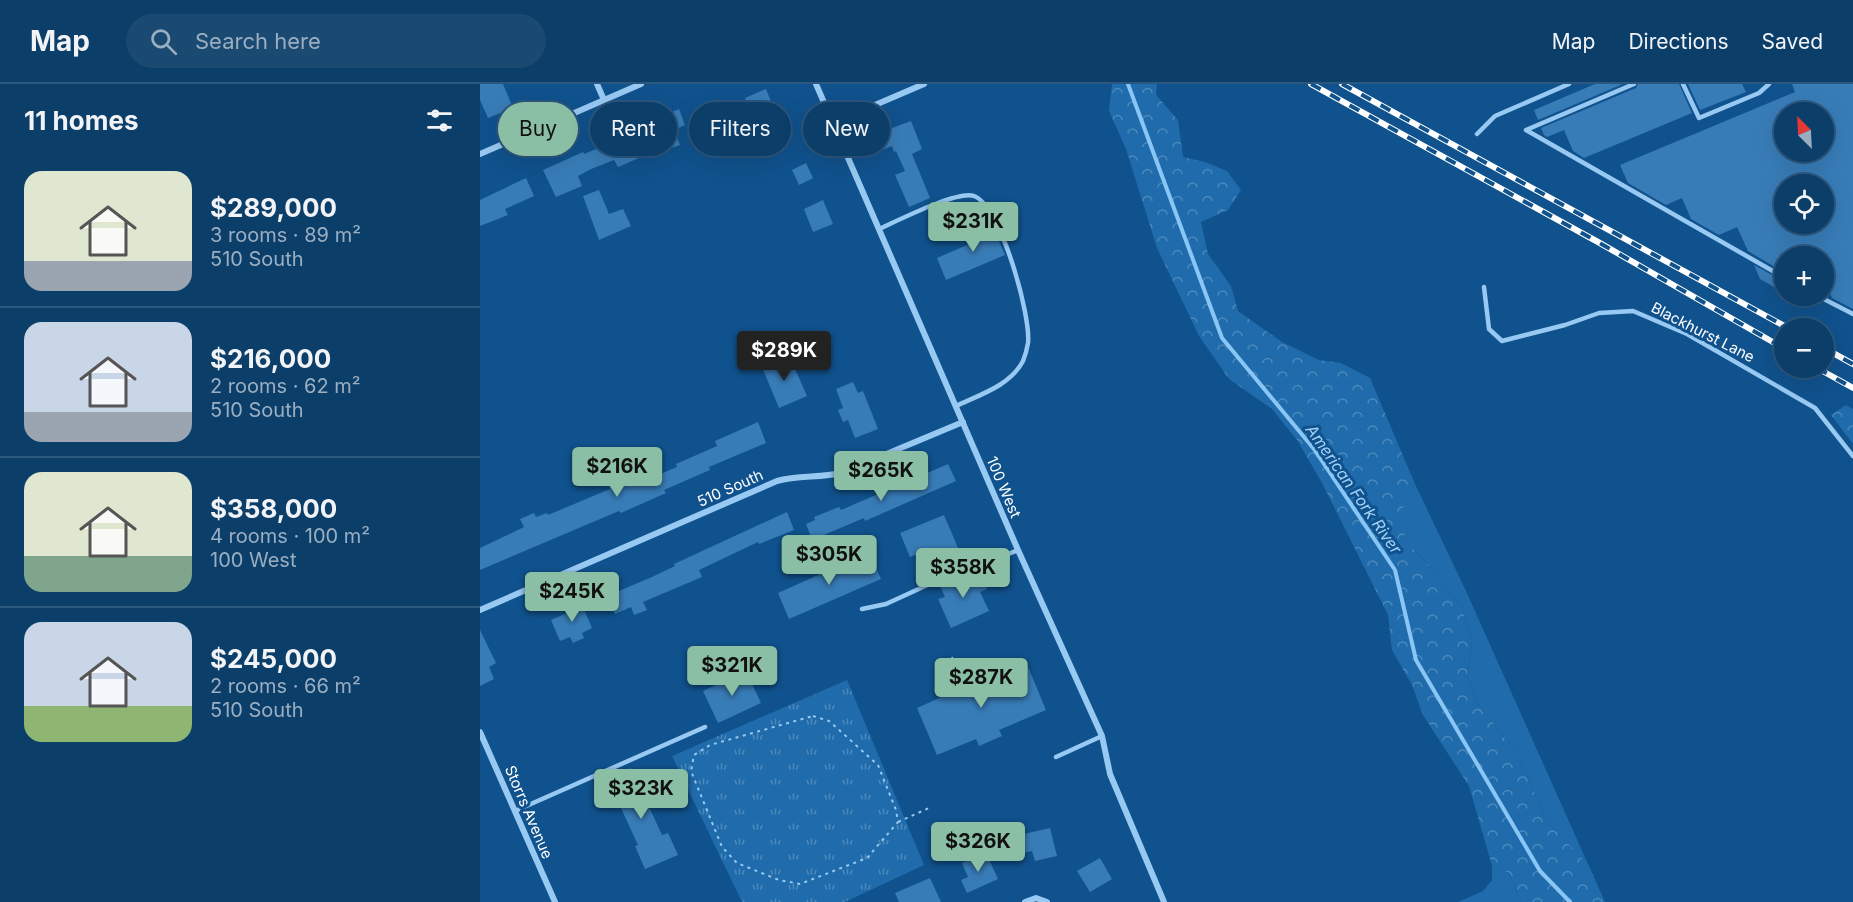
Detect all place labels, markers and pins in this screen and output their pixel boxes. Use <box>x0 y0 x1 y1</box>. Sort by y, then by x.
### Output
pin: $231K <box>931 202 1015 253</box>
pin: $289K <box>742 331 826 382</box>
pin: $216K <box>575 447 659 498</box>
pin: $265K <box>839 451 923 502</box>
pin: $305K <box>787 535 871 586</box>
pin: $358K <box>921 548 1005 599</box>
pin: $245K <box>530 572 614 623</box>
pin: $321K <box>690 646 774 697</box>
pin: $287K <box>939 658 1023 709</box>
pin: $323K <box>599 769 683 820</box>
pin: $326K <box>936 822 1020 873</box>

